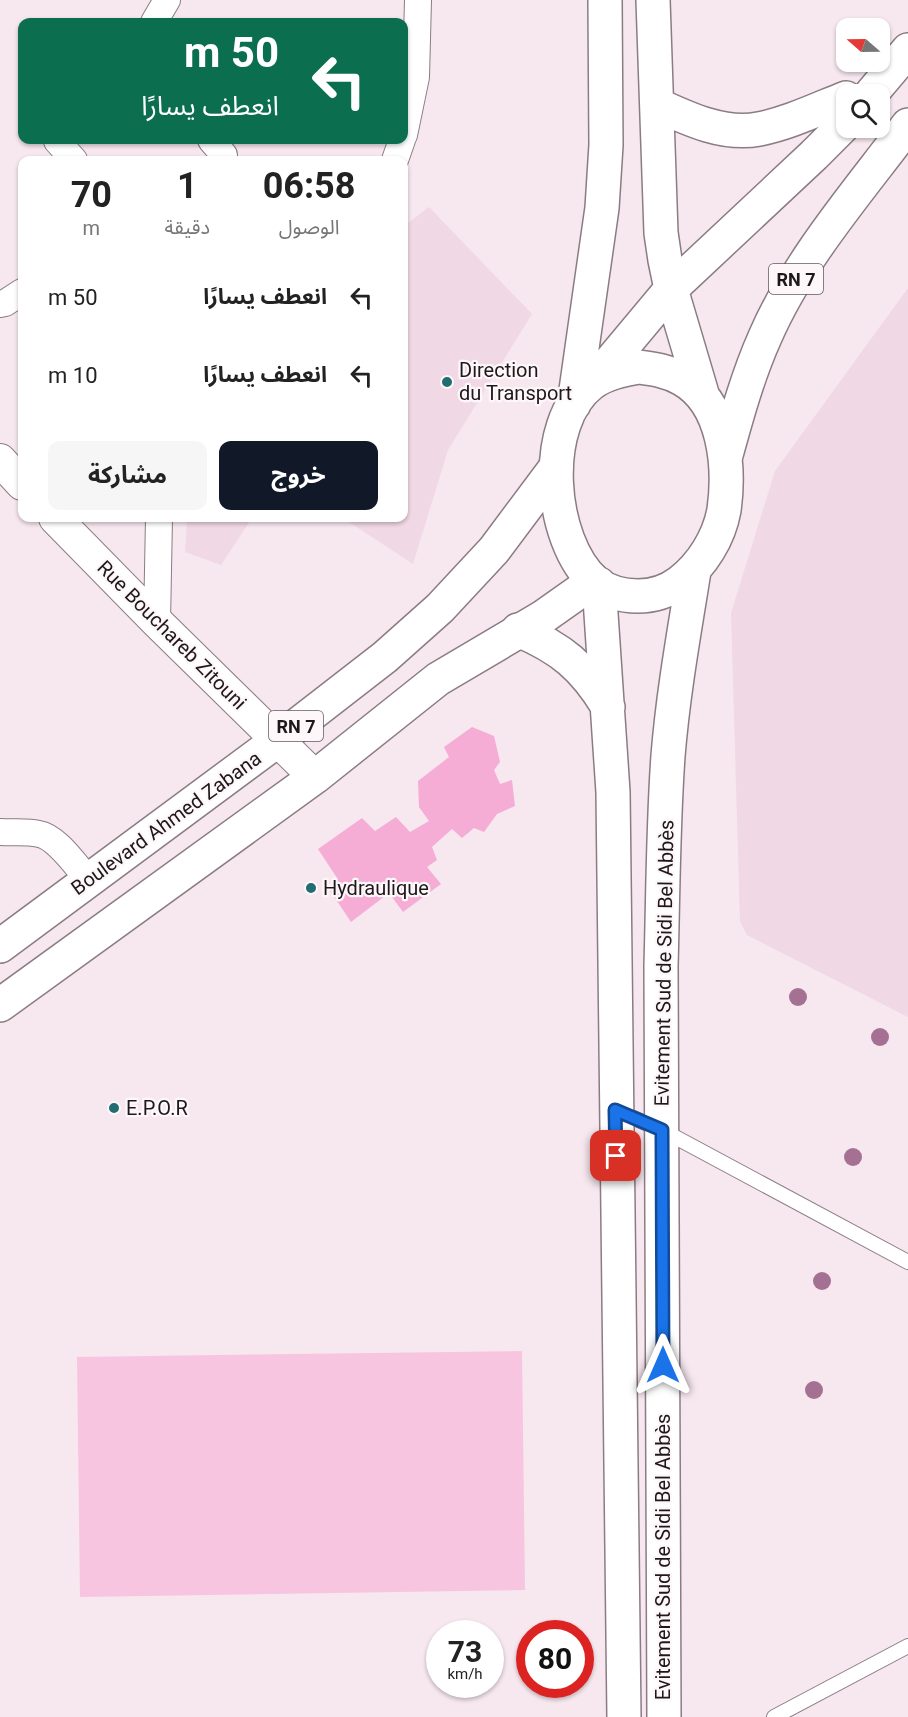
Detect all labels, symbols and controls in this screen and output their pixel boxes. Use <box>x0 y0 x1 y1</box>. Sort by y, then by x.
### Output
north arrow <box>836 18 890 72</box>
map controls <box>836 18 890 138</box>
text: 50 m <box>184 28 279 77</box>
icon: left <box>300 42 378 120</box>
button: search <box>836 84 890 138</box>
text: انعطف يسارًا <box>141 90 279 122</box>
text: 1 <box>177 165 198 207</box>
text: 06:58 <box>263 165 355 207</box>
text: 70 <box>71 174 112 216</box>
text: دقيقة <box>165 215 210 239</box>
text: الوصول <box>279 215 339 239</box>
text: m <box>83 216 100 240</box>
road number: RN 7 <box>769 264 823 294</box>
icon: left <box>345 281 378 314</box>
text: انعطف يسارًا <box>203 284 327 309</box>
text: 50 m <box>48 285 98 310</box>
place label: Direction du Transport <box>459 358 572 405</box>
icon: left <box>345 359 378 392</box>
text: انعطف يسارًا <box>203 362 327 387</box>
text: 10 m <box>48 363 98 388</box>
marker: Direction du Transport <box>440 375 454 389</box>
button: مشاركة <box>48 441 207 510</box>
button: خروج <box>219 441 378 510</box>
street label: Rue Bouchareb Zitouni <box>92 555 252 715</box>
road number: RN 7 <box>269 711 323 741</box>
street label: Boulevard Ahmed Zabana <box>66 746 266 900</box>
street label: Evitement Sud de Sidi Bel Abbès <box>650 819 678 1107</box>
place label: Hydraulique <box>323 876 429 900</box>
marker: Hydraulique <box>304 881 318 895</box>
place label: E.P.O.R <box>126 1096 188 1120</box>
marker: E.P.O.R <box>107 1101 121 1115</box>
pin <box>590 1130 641 1181</box>
icon: arrive <box>599 1139 632 1172</box>
position arrow <box>631 1333 695 1397</box>
street label: Evitement Sud de Sidi Bel Abbès <box>651 1414 675 1700</box>
speed limit sign: 80 <box>516 1620 594 1698</box>
text: 73 <box>448 1634 482 1669</box>
text: km/h <box>447 1665 483 1683</box>

